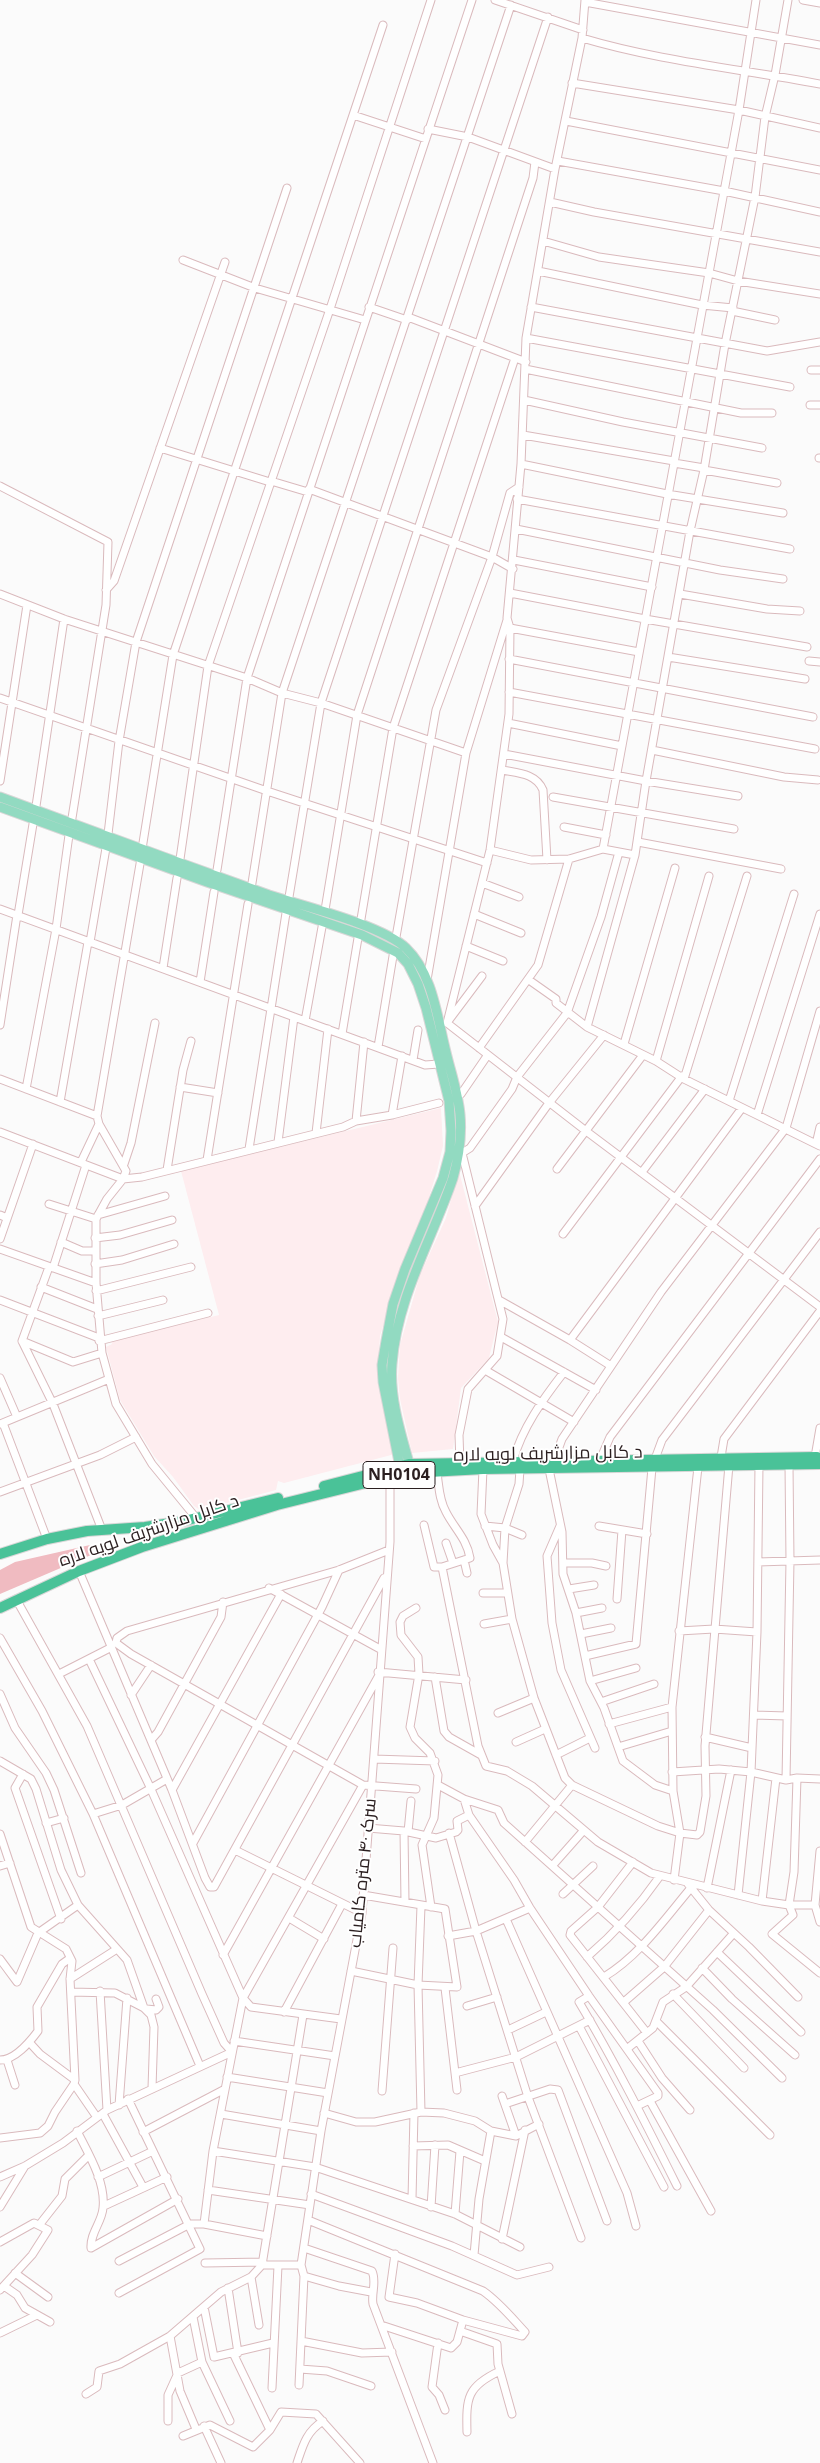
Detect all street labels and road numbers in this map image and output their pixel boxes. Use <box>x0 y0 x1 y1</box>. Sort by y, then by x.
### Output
street label: د کابل مزارشریف لویه لاره <box>453 1442 643 1466</box>
road number: NH0104 <box>363 1462 435 1488</box>
street label: د کابل مزارشریف لویه لاره <box>56 1490 242 1572</box>
street label: سرک ۴۰ متره کامیاب <box>344 1797 382 1949</box>

